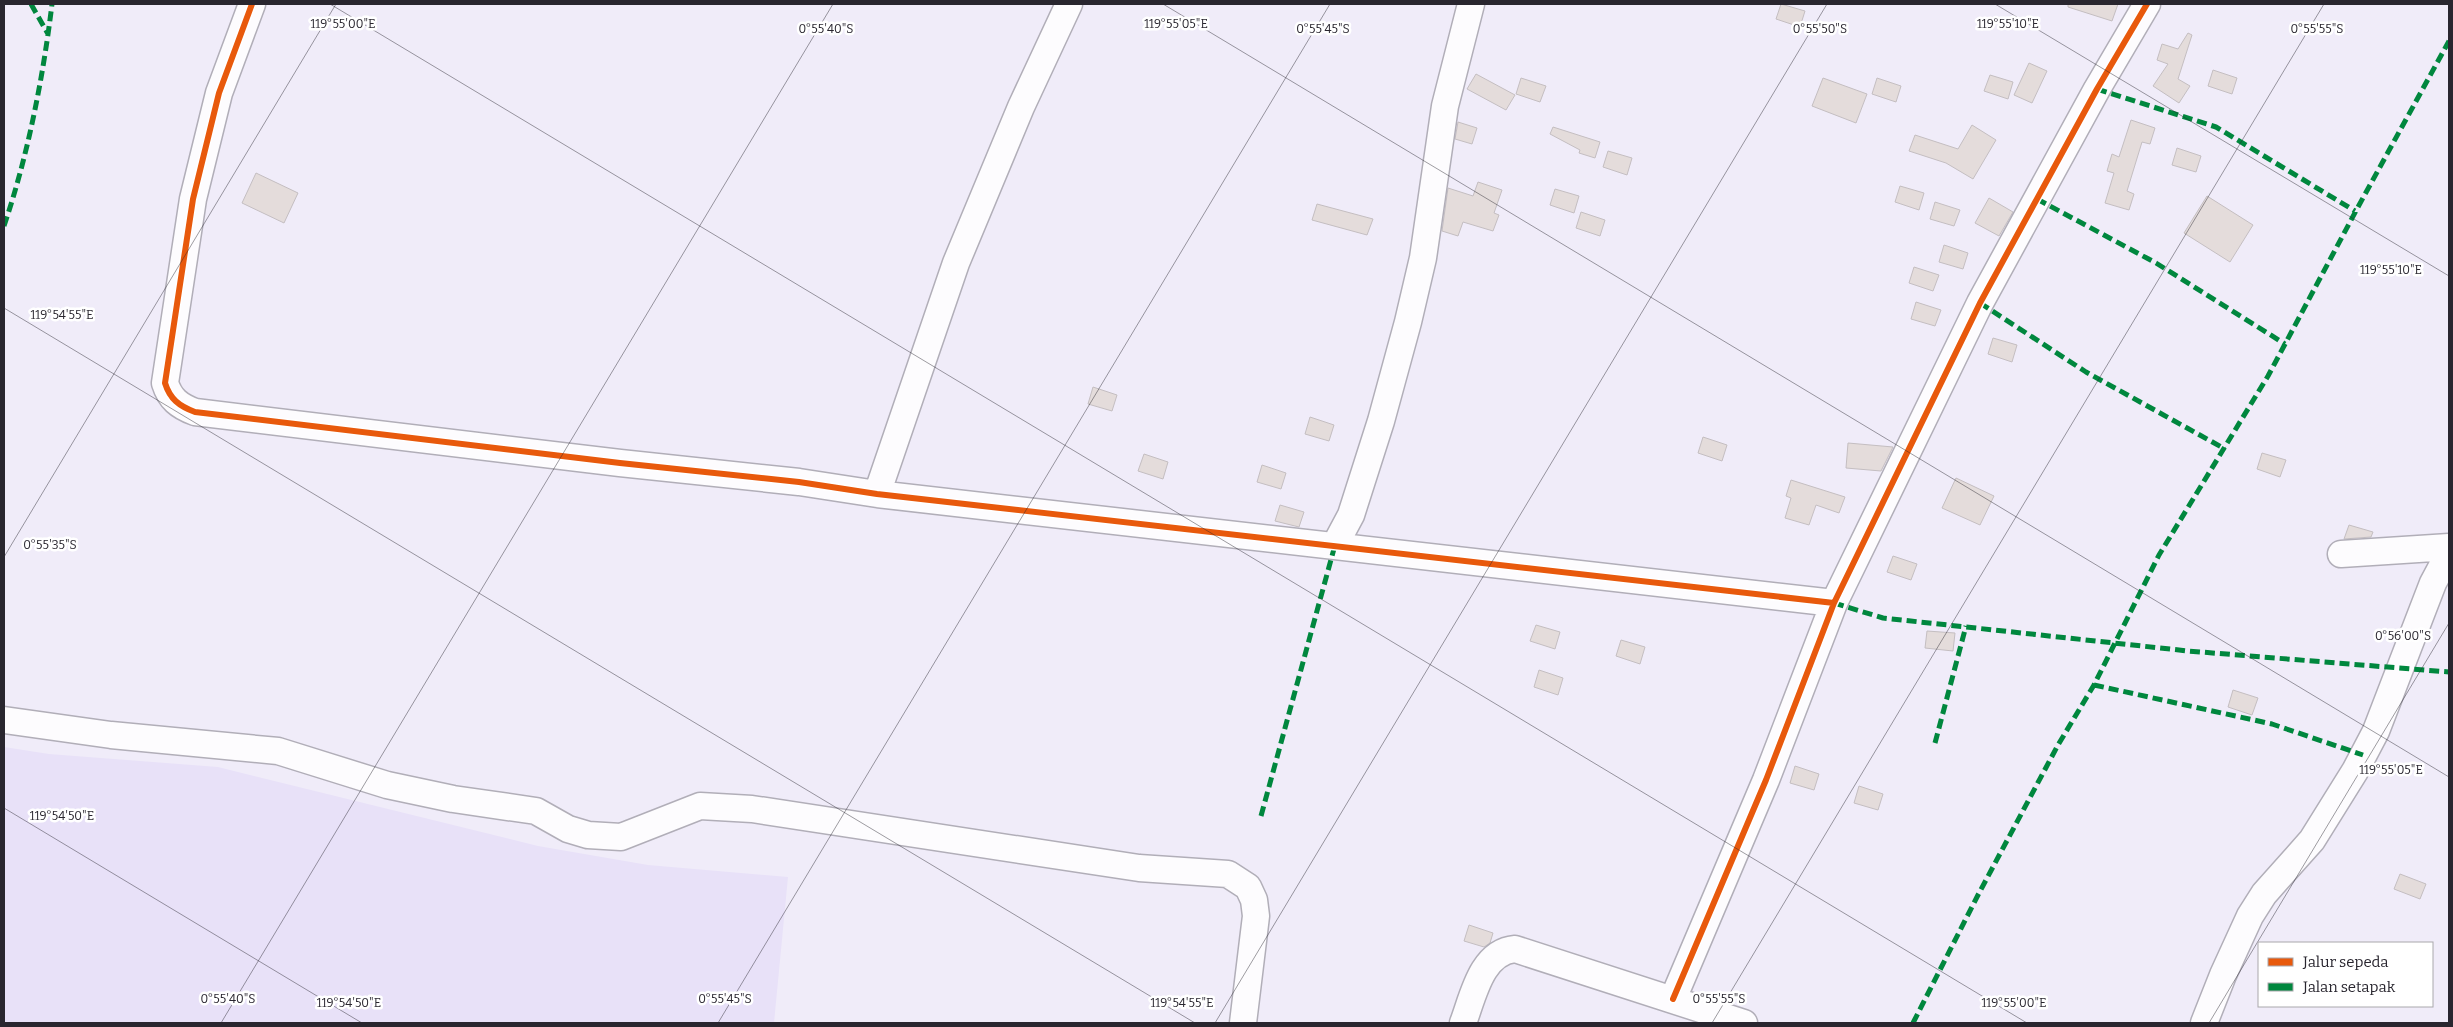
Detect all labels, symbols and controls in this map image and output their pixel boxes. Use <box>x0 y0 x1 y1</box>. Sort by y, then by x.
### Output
text: 119°55'00"E <box>311 17 376 31</box>
text: 119°55'05"E <box>1144 17 1208 31</box>
text: 119°55'10"E <box>1977 17 2039 31</box>
text: 0°55'40"S <box>799 22 853 36</box>
text: 0°55'45"S <box>1296 22 1350 36</box>
text: 0°55'50"S <box>1793 22 1847 36</box>
text: 0°55'55"S <box>2290 22 2344 36</box>
text: 119°55'10"E <box>2360 263 2422 277</box>
text: 119°54'55"E <box>30 308 94 322</box>
text: 0°55'35"S <box>23 538 77 552</box>
text: 0°56'00"S <box>2375 629 2431 643</box>
text: 119°55'05"E <box>2359 763 2423 777</box>
text: 119°54'50"E <box>30 809 94 823</box>
legend <box>2258 942 2433 1007</box>
text: Jalur sepeda <box>2302 953 2389 971</box>
text: Jalan setapak <box>2302 978 2396 996</box>
text: 0°55'40"S <box>201 992 255 1006</box>
text: 0°55'45"S <box>698 992 752 1006</box>
text: 0°55'55"S <box>1692 992 1746 1006</box>
text: 119°54'50"E <box>317 996 381 1010</box>
text: 119°54'55"E <box>1150 996 1214 1010</box>
text: 119°55'00"E <box>1982 996 2047 1010</box>

